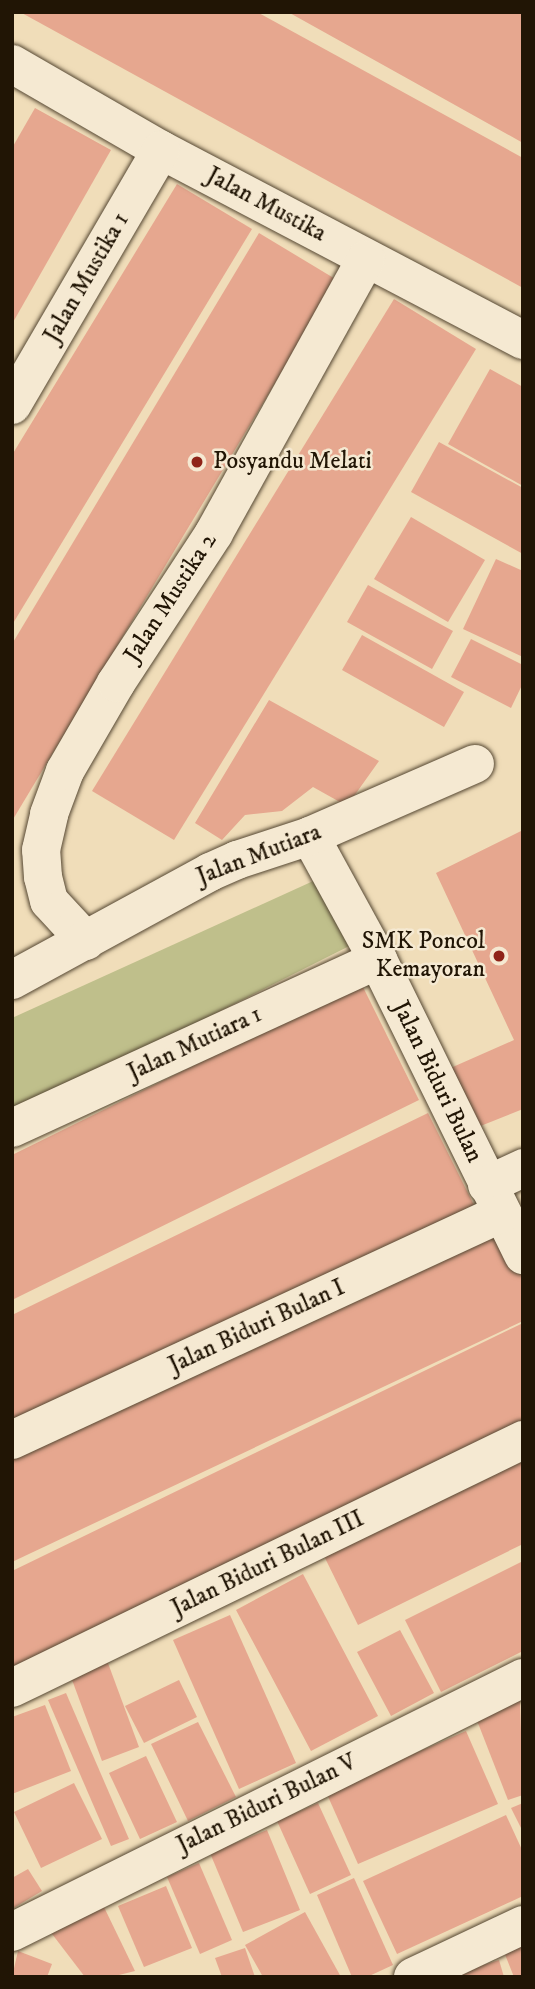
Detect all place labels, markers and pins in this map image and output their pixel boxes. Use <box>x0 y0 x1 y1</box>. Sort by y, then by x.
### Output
place label: Posyandu Melati <box>213 448 372 476</box>
marker: Posyandu Melati <box>187 452 207 472</box>
place label: SMK Poncol Kemayoran <box>362 928 485 984</box>
marker: SMK Poncol Kemayoran <box>491 948 507 964</box>

